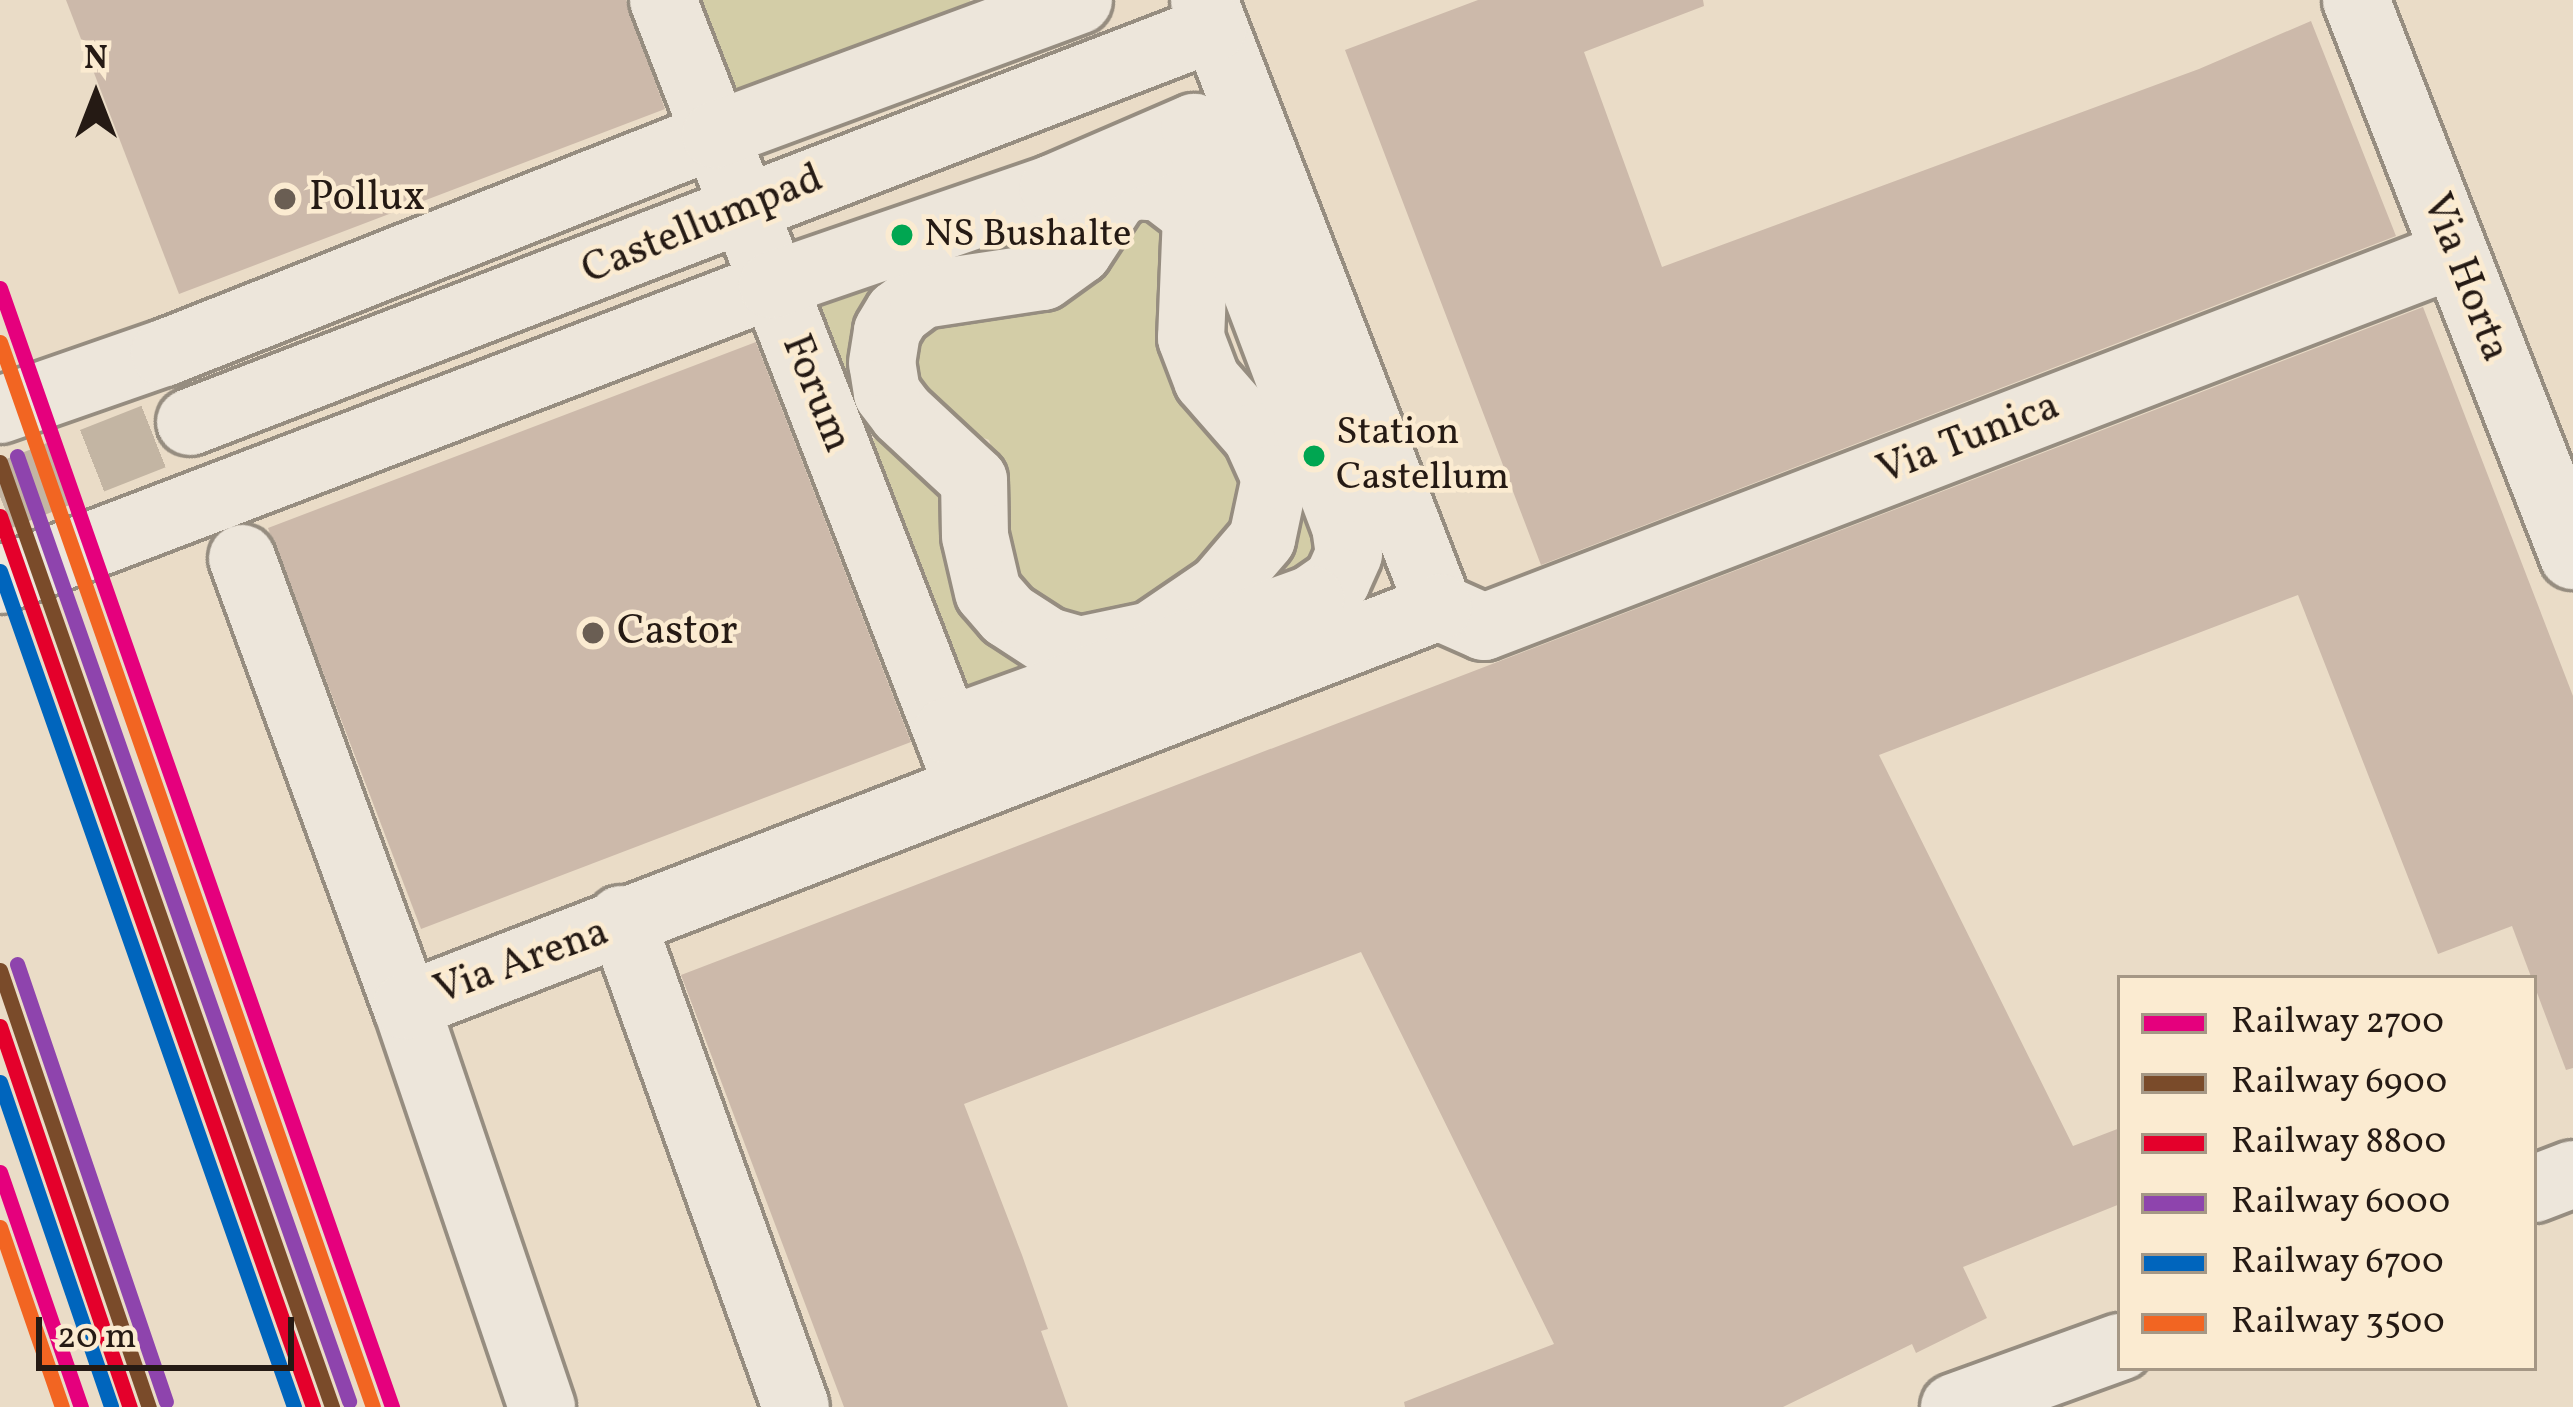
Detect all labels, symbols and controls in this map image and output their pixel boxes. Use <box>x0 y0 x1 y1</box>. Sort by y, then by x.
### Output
north arrow <box>36 36 156 156</box>
text: N <box>84 37 108 83</box>
street label: Castellumpad <box>575 155 831 297</box>
place label: Pollux <box>309 174 425 224</box>
marker: Pollux <box>272 186 298 212</box>
street label: Via Horta <box>2409 187 2519 369</box>
place label: NS Bushalte <box>924 212 1131 258</box>
marker: NS Bushalte <box>891 224 913 246</box>
street label: Forum <box>769 328 861 460</box>
street label: Via Tunica <box>1870 382 2068 498</box>
place label: Station Castellum <box>1336 411 1509 502</box>
marker: Station Castellum <box>1303 445 1325 467</box>
place label: Castor <box>617 608 738 658</box>
marker: Castor <box>580 620 606 646</box>
street label: Via Arena <box>428 908 616 1018</box>
legend <box>2117 975 2537 1371</box>
text: Railway 2700 <box>2231 998 2444 1048</box>
text: Railway 6900 <box>2231 1058 2447 1108</box>
text: Railway 8800 <box>2231 1118 2446 1168</box>
text: Railway 6000 <box>2231 1178 2450 1228</box>
text: Railway 6700 <box>2231 1238 2444 1288</box>
scale bar <box>42 1293 300 1367</box>
text: Railway 3500 <box>2231 1298 2445 1348</box>
text: 20 m <box>57 1313 137 1363</box>

